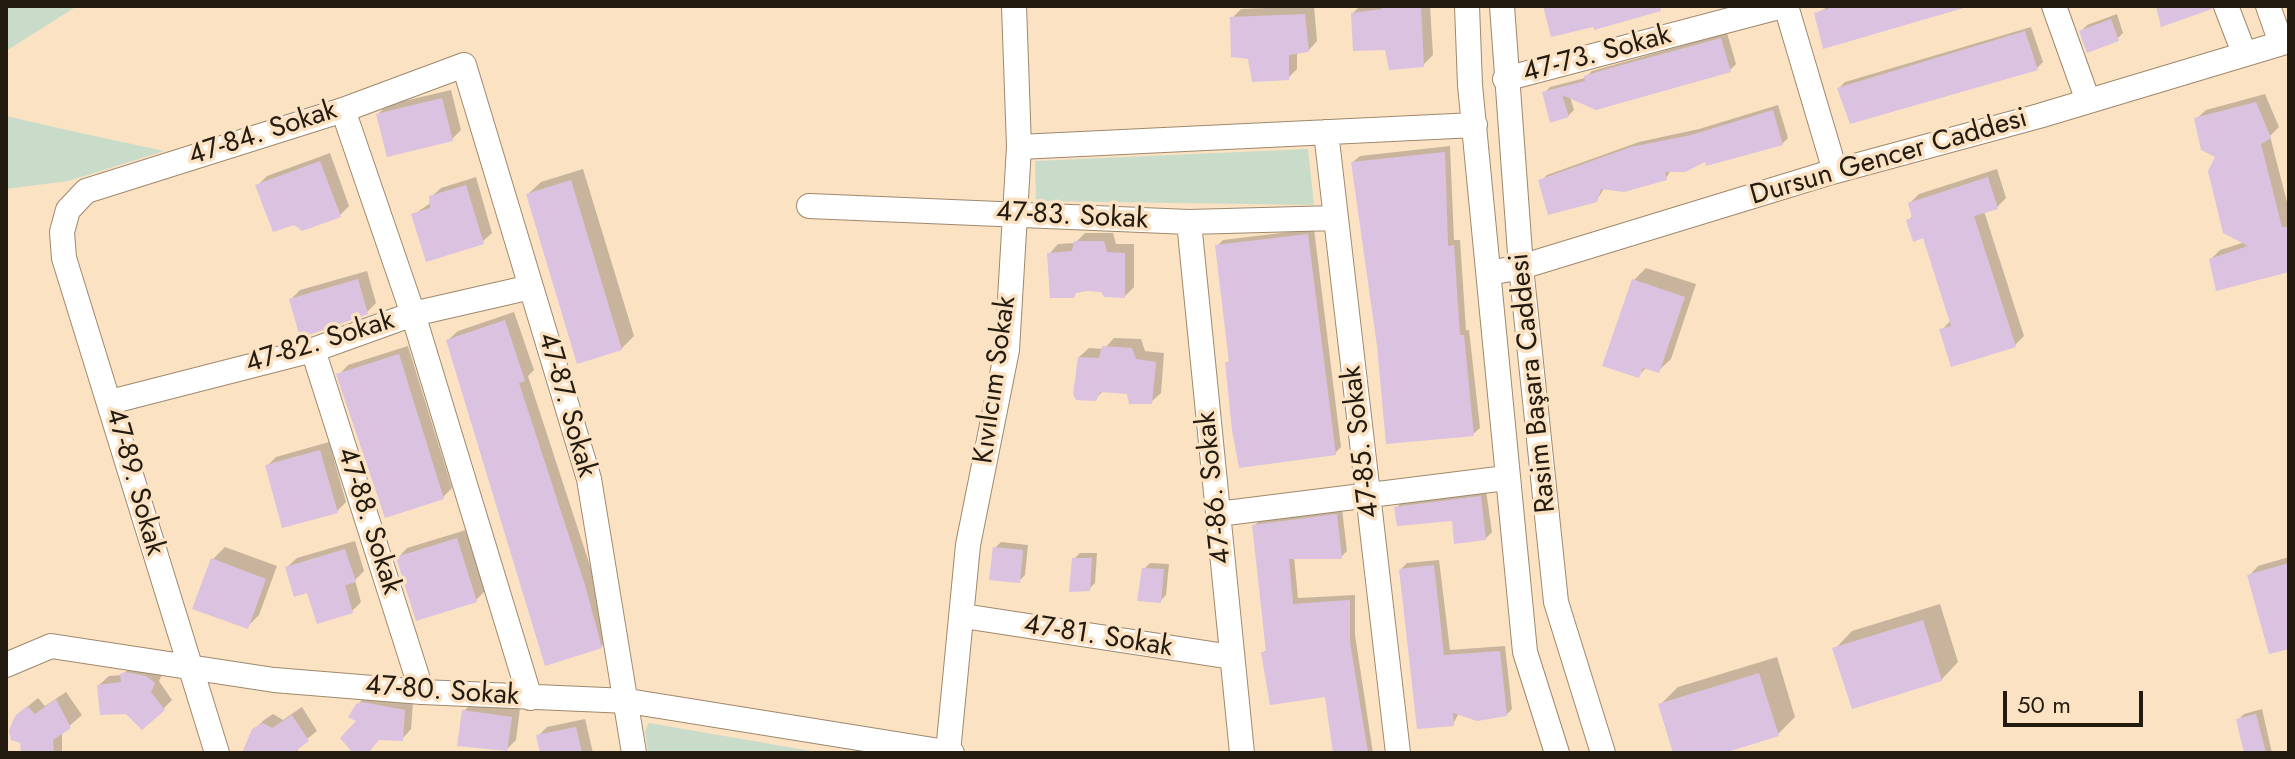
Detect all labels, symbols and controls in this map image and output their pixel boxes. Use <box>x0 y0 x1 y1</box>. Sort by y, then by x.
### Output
street label: 47-73. Sokak <box>1519 19 1675 91</box>
street label: 47-84. Sokak <box>185 94 341 174</box>
street label: Dursun Gencer Caddesi <box>1747 102 2031 214</box>
street label: 47-83. Sokak <box>995 196 1149 238</box>
street label: Rasim Başara Caddesi <box>1504 252 1564 514</box>
street label: Kıvılcım Sokak <box>968 294 1024 466</box>
street label: 47-82. Sokak <box>242 304 398 382</box>
street label: 47-87. Sokak <box>529 329 603 481</box>
street label: 47-85. Sokak <box>1336 364 1388 520</box>
street label: 47-89. Sokak <box>97 404 171 560</box>
street label: 47-86. Sokak <box>1190 410 1240 566</box>
street label: 47-88. Sokak <box>328 443 408 599</box>
street label: 47-81. Sokak <box>1021 609 1175 665</box>
street label: 47-80. Sokak <box>364 670 520 714</box>
scale bar <box>2007 675 2147 725</box>
text: 50 m <box>2017 687 2071 722</box>

